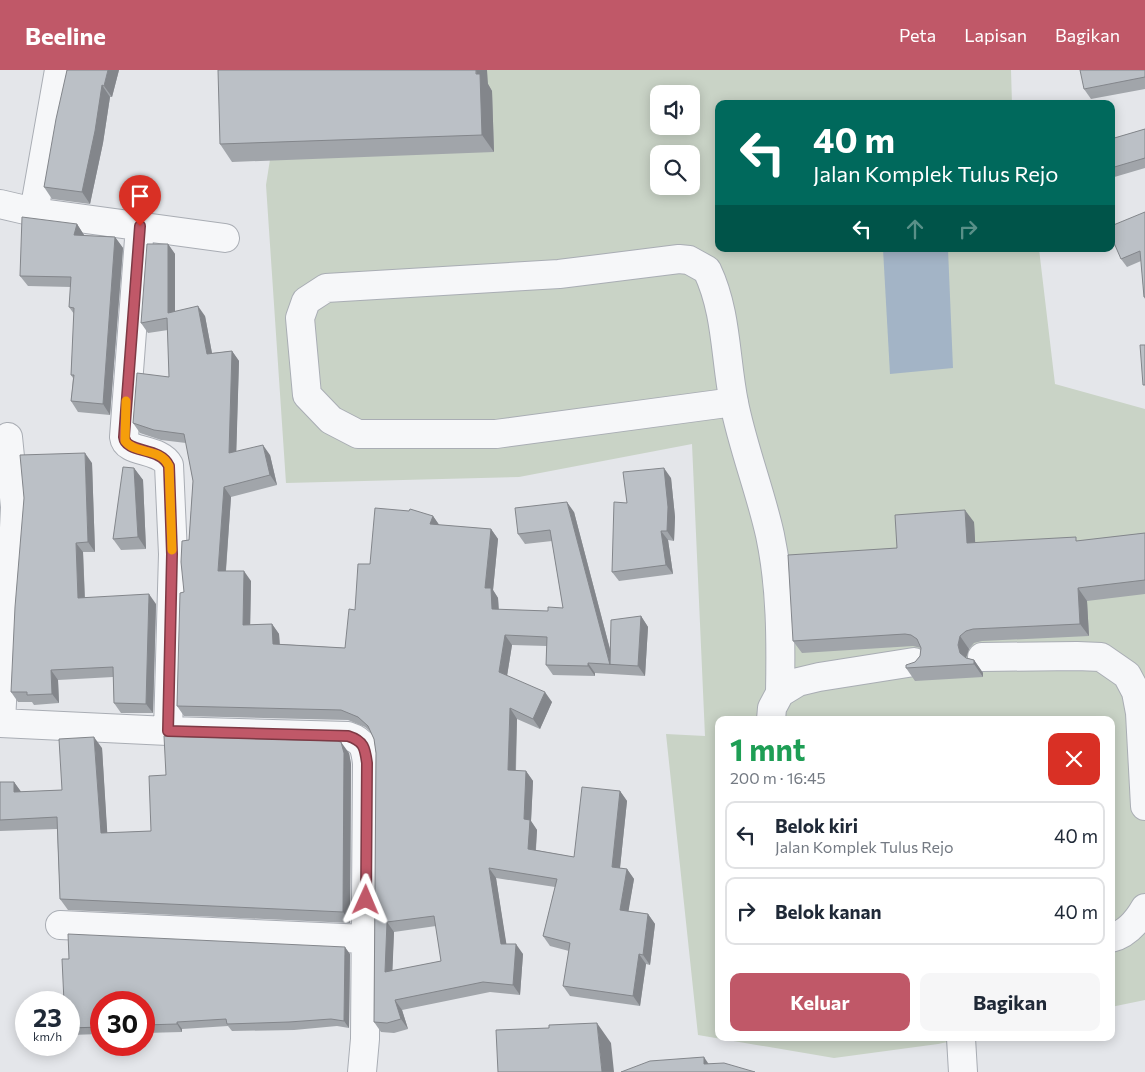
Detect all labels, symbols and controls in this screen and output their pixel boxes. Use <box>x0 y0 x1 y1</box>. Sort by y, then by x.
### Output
text: Beeline <box>25 21 106 50</box>
text: Peta <box>899 24 936 46</box>
text: Lapisan <box>964 24 1027 46</box>
text: Bagikan <box>1055 24 1120 46</box>
map controls <box>650 85 700 195</box>
button: sound <box>650 85 700 135</box>
text: 40 m <box>813 117 895 160</box>
icon: left <box>730 120 795 185</box>
button: search <box>650 145 700 195</box>
text: Jalan Komplek Tulus Rejo <box>813 160 1059 187</box>
pin <box>119 175 161 226</box>
icon: arrive <box>126 182 154 210</box>
icon: left <box>848 215 876 243</box>
icon: ahead <box>901 215 929 243</box>
icon: right <box>954 215 982 243</box>
text: 1 mnt <box>730 730 806 767</box>
button: close <box>1048 733 1100 785</box>
text: 200 m · 16:45 <box>730 768 826 787</box>
text: Belok kiri <box>775 814 858 837</box>
icon: left <box>732 821 760 849</box>
text: 40 m <box>1054 824 1098 847</box>
text: Jalan Komplek Tulus Rejo <box>775 837 954 856</box>
position arrow <box>339 873 391 925</box>
icon: right <box>732 897 760 925</box>
text: Belok kanan <box>775 900 882 923</box>
text: 40 m <box>1054 900 1098 923</box>
button: Keluar <box>730 973 910 1031</box>
button: Bagikan <box>920 973 1100 1031</box>
speed limit sign: 30 <box>90 991 155 1056</box>
text: 23 <box>33 1002 62 1032</box>
text: km/h <box>33 1029 62 1043</box>

